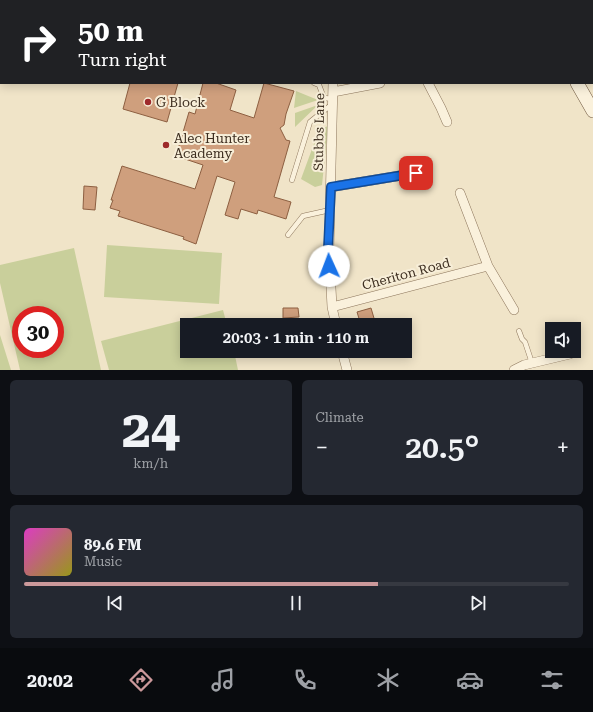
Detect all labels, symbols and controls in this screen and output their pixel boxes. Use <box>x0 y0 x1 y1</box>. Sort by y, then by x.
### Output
text: 50 m <box>78 15 143 48</box>
icon: right <box>12 16 64 68</box>
text: Turn right <box>78 49 166 70</box>
street label: Stubbs Lane <box>311 93 327 171</box>
place label: G Block <box>156 95 206 110</box>
marker: G Block <box>143 97 153 107</box>
place label: Alec Hunter Academy <box>174 131 250 161</box>
marker: Alec Hunter Academy <box>161 140 171 150</box>
pin <box>399 156 433 190</box>
icon: arrive <box>405 162 427 184</box>
position arrow <box>308 245 350 287</box>
street label: Cheriton Road <box>360 255 452 293</box>
speed limit sign: 30 <box>12 306 64 358</box>
map controls <box>545 322 581 358</box>
button: sound <box>545 322 581 358</box>
text: 20:03 · 1 min · 110 m <box>223 329 369 347</box>
text: 24 <box>122 399 180 460</box>
text: Climate <box>316 410 364 425</box>
text: 20.5° <box>405 430 479 465</box>
text: − <box>316 435 328 460</box>
text: + <box>557 435 569 460</box>
text: km/h <box>133 456 168 471</box>
text: 89.6 FM <box>84 536 141 554</box>
text: Music <box>84 554 122 569</box>
icon: previous <box>104 592 126 614</box>
icon: pause <box>285 592 307 614</box>
icon: next <box>467 592 489 614</box>
icon: directions <box>127 666 155 694</box>
icon: music <box>209 666 237 694</box>
icon: phone <box>291 666 319 694</box>
icon: climate <box>374 666 402 694</box>
icon: car <box>456 666 484 694</box>
icon: filters <box>538 666 566 694</box>
text: 20:02 <box>27 670 73 691</box>

